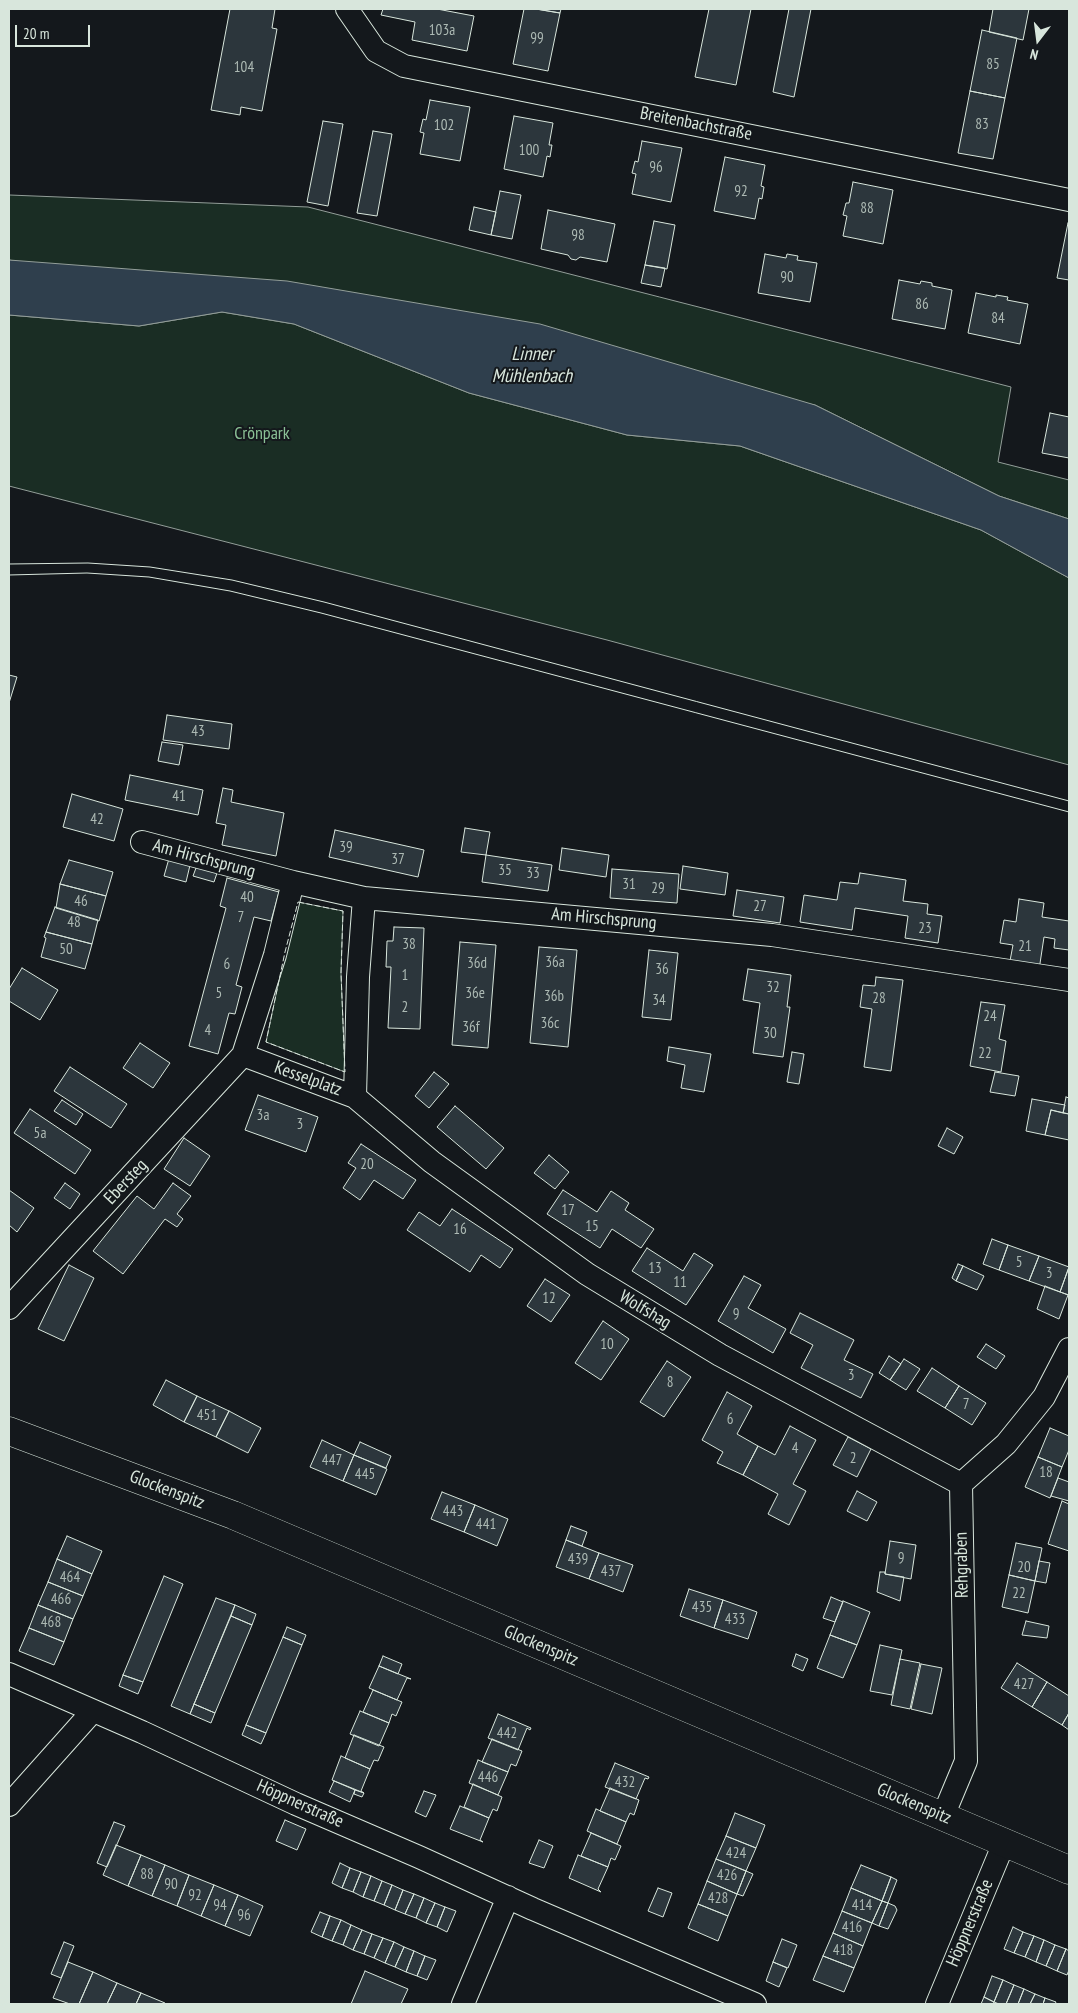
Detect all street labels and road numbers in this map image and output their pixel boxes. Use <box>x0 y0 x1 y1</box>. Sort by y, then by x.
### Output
street label: Breitenbachstraße <box>638 103 754 145</box>
street label: Am Hirschsprung <box>150 835 258 883</box>
street label: Am Hirschsprung <box>551 904 657 934</box>
street label: Kesselplatz <box>271 1057 345 1101</box>
street label: Ebersteg <box>100 1155 152 1209</box>
street label: Wolfshag <box>615 1286 675 1334</box>
street label: Glockenspitz <box>126 1466 208 1514</box>
street label: Rehgraben <box>951 1532 973 1598</box>
street label: Glockenspitz <box>501 1621 581 1671</box>
street label: Höppnerstraße <box>253 1775 347 1833</box>
street label: Glockenspitz <box>874 1779 954 1829</box>
street label: Höppnerstraße <box>942 1876 998 1970</box>

